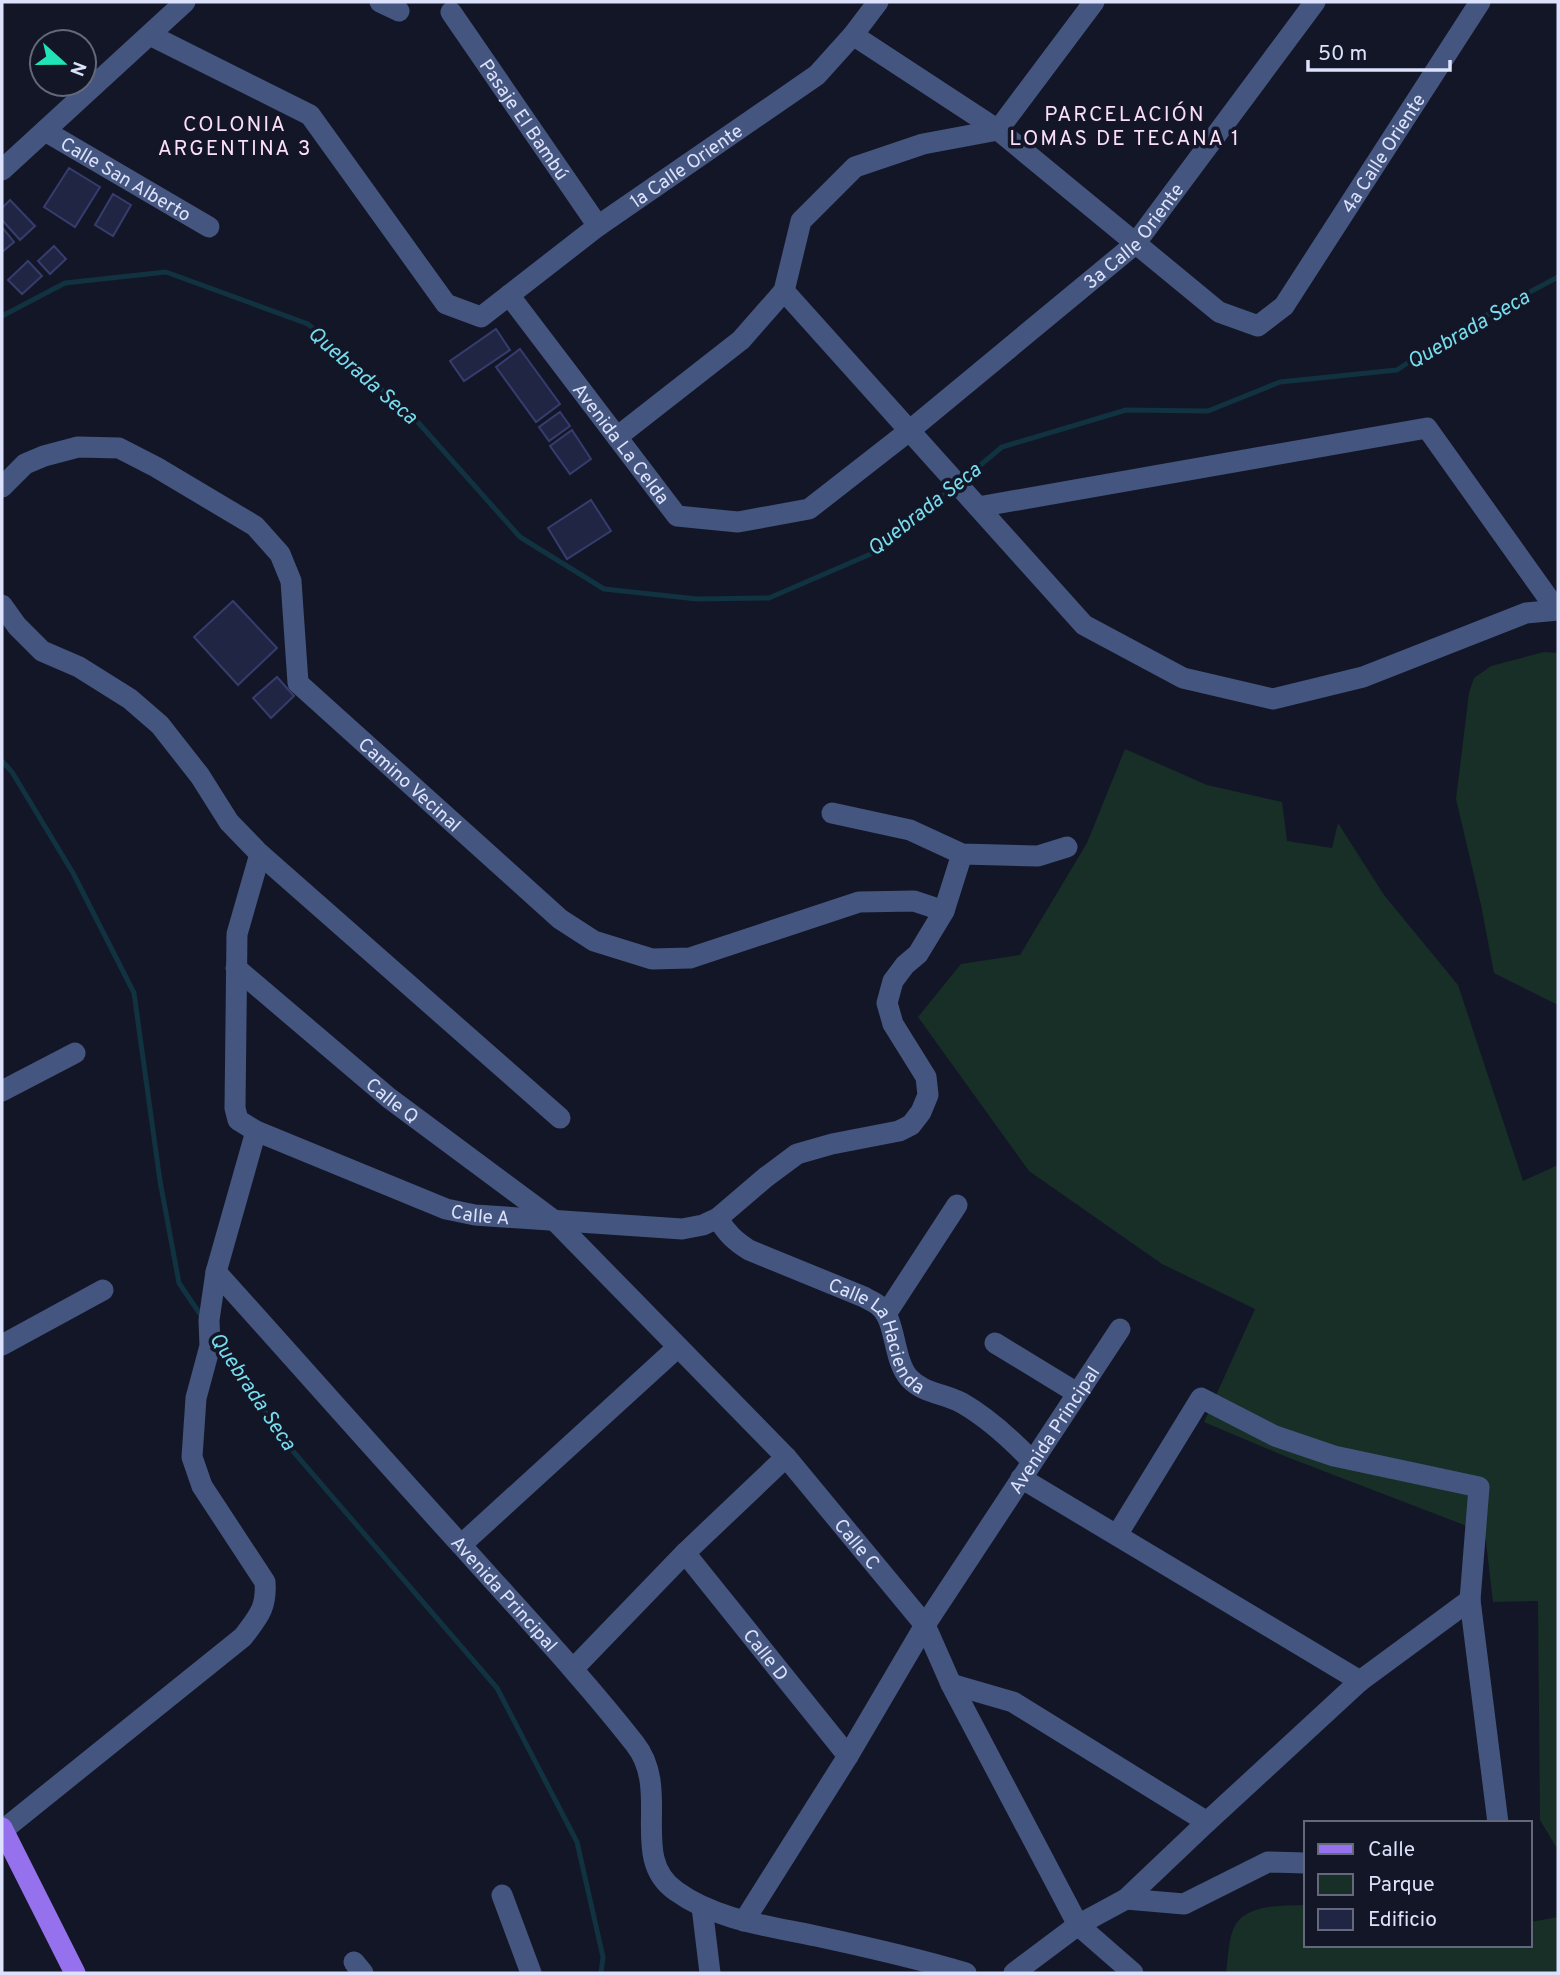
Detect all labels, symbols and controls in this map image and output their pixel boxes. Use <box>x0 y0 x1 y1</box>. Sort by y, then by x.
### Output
north arrow <box>28 28 98 98</box>
scale bar <box>1308 28 1450 72</box>
text: 50 m <box>1318 41 1367 68</box>
street label: Pasaje El Bambú <box>473 55 573 185</box>
text: N <box>63 58 91 79</box>
street label: 4a Calle Oriente <box>1337 90 1432 218</box>
district label: PARCELACIÓN LOMAS DE TECANA 1 <box>1009 101 1241 153</box>
district label: COLONIA ARGENTINA 3 <box>158 112 312 163</box>
street label: 1a Calle Oriente <box>626 120 748 214</box>
street label: Calle San Alberto <box>55 133 195 228</box>
street label: 3a Calle Oriente <box>1079 179 1190 295</box>
water label: Quebrada Seca <box>1403 284 1535 376</box>
water label: Quebrada Seca <box>301 321 423 431</box>
street label: Avenida La Celda <box>566 379 674 510</box>
water label: Quebrada Seca <box>863 457 987 563</box>
street label: Camino Vecinal <box>352 733 465 838</box>
street label: Calle Q <box>360 1073 423 1130</box>
street label: Calle A <box>448 1200 510 1231</box>
street label: Calle La Hacienda <box>824 1274 928 1401</box>
water label: Quebrada Seca <box>202 1328 301 1456</box>
street label: Avenida Principal <box>1005 1362 1106 1499</box>
street label: Calle C <box>828 1514 884 1575</box>
street label: Avenida Principal <box>445 1532 562 1658</box>
street label: Calle D <box>737 1625 793 1687</box>
legend <box>1304 1821 1532 1947</box>
text: Calle <box>1368 1837 1415 1864</box>
text: Parque <box>1368 1872 1435 1899</box>
text: Edificio <box>1368 1907 1437 1934</box>

